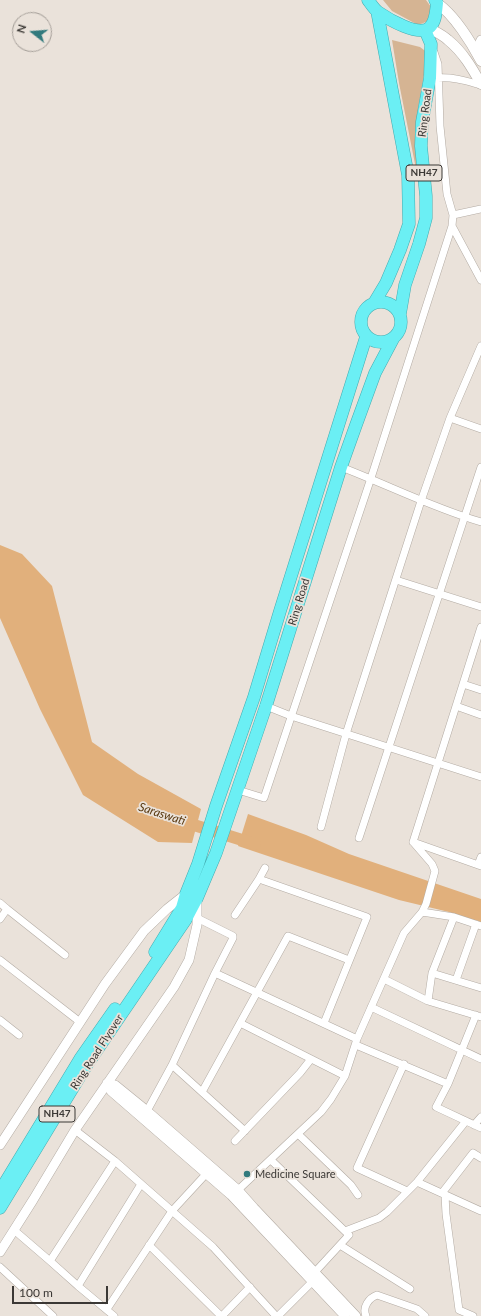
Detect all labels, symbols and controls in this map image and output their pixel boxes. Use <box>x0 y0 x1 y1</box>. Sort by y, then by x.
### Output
north arrow <box>12 12 52 52</box>
text: N <box>14 23 28 35</box>
street label: Ring Road <box>415 88 435 138</box>
road number: NH47 <box>406 165 442 181</box>
street label: Ring Road <box>286 577 312 627</box>
water label: Saraswati <box>137 800 187 828</box>
street label: Ring Road Flyover <box>68 1012 126 1092</box>
road number: NH47 <box>39 1106 75 1122</box>
place label: Medicine Square <box>255 1167 336 1181</box>
marker: Medicine Square <box>242 1169 252 1179</box>
scale bar <box>14 1278 110 1304</box>
text: 100 m <box>19 1285 53 1300</box>

